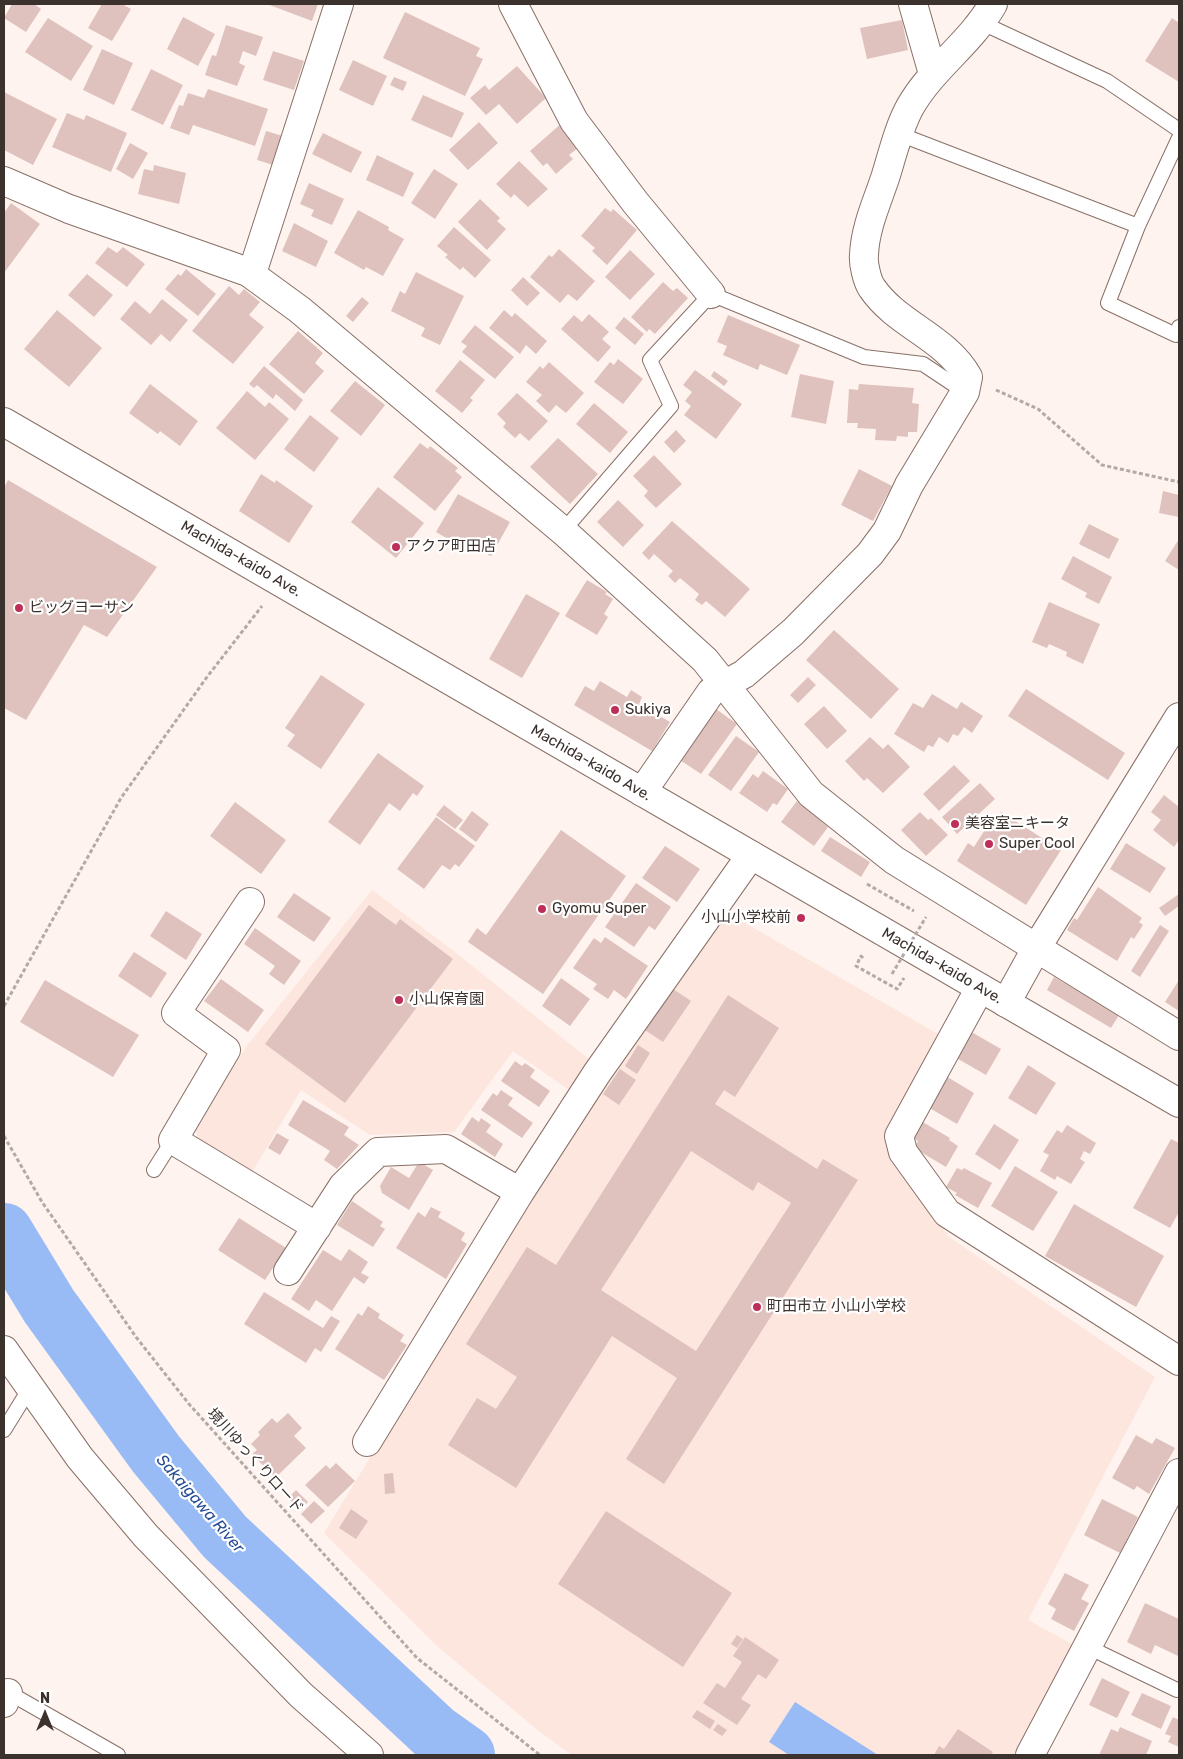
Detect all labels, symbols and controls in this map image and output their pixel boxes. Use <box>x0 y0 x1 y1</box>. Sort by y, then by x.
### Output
street label: Machida-kaido Ave. <box>178 517 304 601</box>
place label: アクア町田店 <box>406 538 496 556</box>
marker: アクア町田店 <box>390 541 402 553</box>
place label: ビッグヨーサン <box>29 599 134 617</box>
marker: ビッグヨーサン <box>13 602 25 614</box>
place label: Sukiya <box>625 701 671 719</box>
marker: Sukiya <box>609 704 621 716</box>
street label: Machida-kaido Ave. <box>528 721 654 805</box>
place label: 美容室ニキータ <box>965 815 1070 833</box>
marker: 美容室ニキータ <box>949 818 961 830</box>
place label: Super Cool <box>999 835 1075 853</box>
marker: Super Cool <box>983 838 995 850</box>
place label: Gyomu Super <box>552 900 646 918</box>
marker: Gyomu Super <box>536 903 548 915</box>
place label: 小山小学校前 <box>701 909 791 927</box>
marker: 小山小学校前 <box>795 912 807 924</box>
street label: Machida-kaido Ave. <box>879 924 1005 1008</box>
place label: 小山保育園 <box>409 991 484 1009</box>
marker: 小山保育園 <box>393 994 405 1006</box>
place label: 町田市立 小山小学校 <box>767 1298 906 1316</box>
marker: 町田市立 小山小学校 <box>751 1301 763 1313</box>
street label: 境川ゆっくりロード <box>203 1405 307 1517</box>
water label: Sakaigawa River <box>152 1451 248 1557</box>
north arrow <box>20 1689 70 1739</box>
text: N <box>40 1690 50 1707</box>

